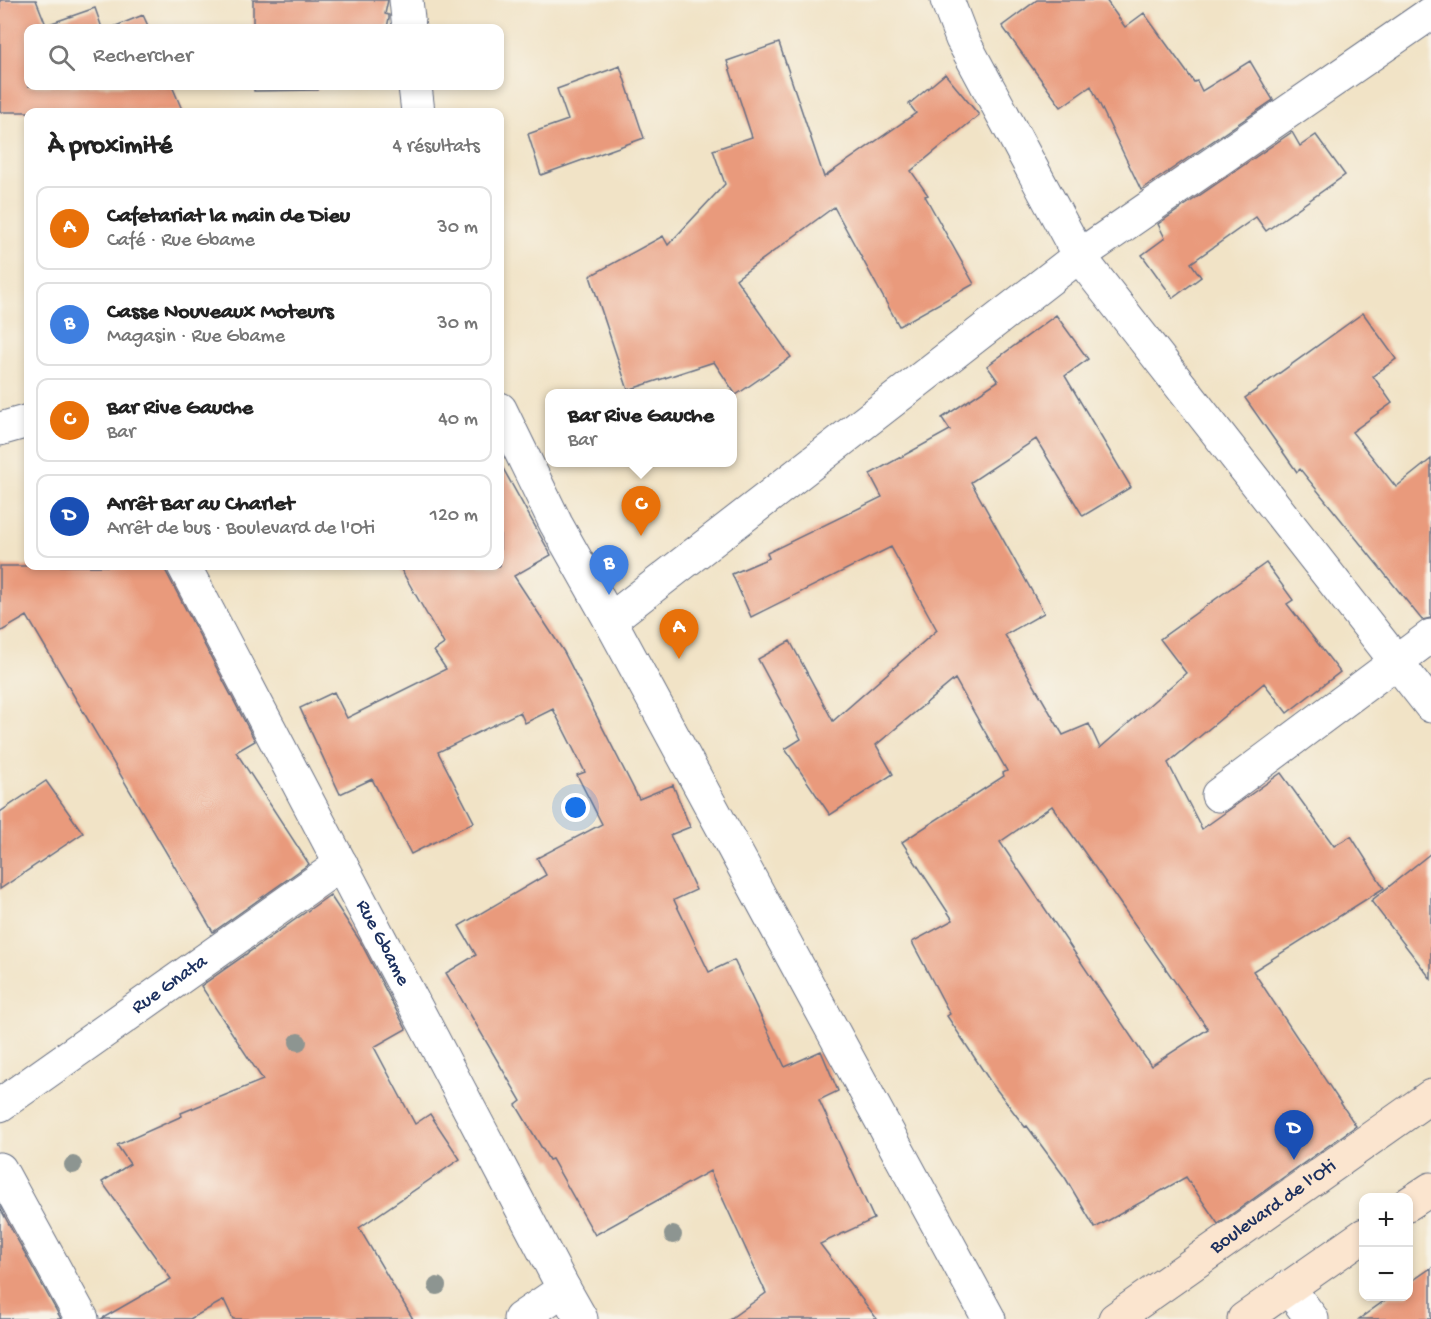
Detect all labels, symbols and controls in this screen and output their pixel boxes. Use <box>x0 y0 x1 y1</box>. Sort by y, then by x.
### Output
search box <box>24 24 504 90</box>
icon: search <box>45 41 78 74</box>
text: Rechercher <box>93 44 193 70</box>
text: À proximité <box>48 132 172 163</box>
text: 4 résultats <box>392 136 480 159</box>
text: Cafetariat la main de Dieu <box>107 204 350 230</box>
text: A <box>64 217 75 240</box>
text: 30 m <box>437 217 478 240</box>
text: Café · Rue Gbame <box>107 230 255 253</box>
text: Casse Nouveaux Moteurs <box>107 300 334 326</box>
text: B <box>64 313 75 336</box>
text: 30 m <box>437 313 478 336</box>
text: Magasin · Rue Gbame <box>107 326 285 349</box>
popup <box>545 389 737 467</box>
text: Bar Rive Gauche <box>107 396 253 422</box>
text: Bar Rive Gauche <box>568 404 714 430</box>
text: C <box>64 409 75 432</box>
text: 40 m <box>438 409 478 432</box>
text: Bar <box>107 422 135 445</box>
text: Bar <box>568 430 596 453</box>
pin: C <box>622 486 660 536</box>
text: Arrêt Bar au Charlet <box>107 492 294 518</box>
text: D <box>63 505 76 528</box>
text: 120 m <box>430 505 478 528</box>
text: Arrêt de bus · Boulevard de l'Oti <box>107 518 375 541</box>
pin: B <box>590 546 628 595</box>
pin: A <box>660 610 698 659</box>
your location <box>561 793 590 822</box>
street label: Rue Gbame <box>350 896 415 991</box>
street label: Rue Gnata <box>128 950 213 1020</box>
pin: D <box>1274 1110 1314 1160</box>
street label: Boulevard de l'Oti <box>1205 1155 1341 1260</box>
map controls <box>1359 1193 1413 1301</box>
button: + <box>1359 1193 1413 1247</box>
button: − <box>1359 1247 1413 1301</box>

